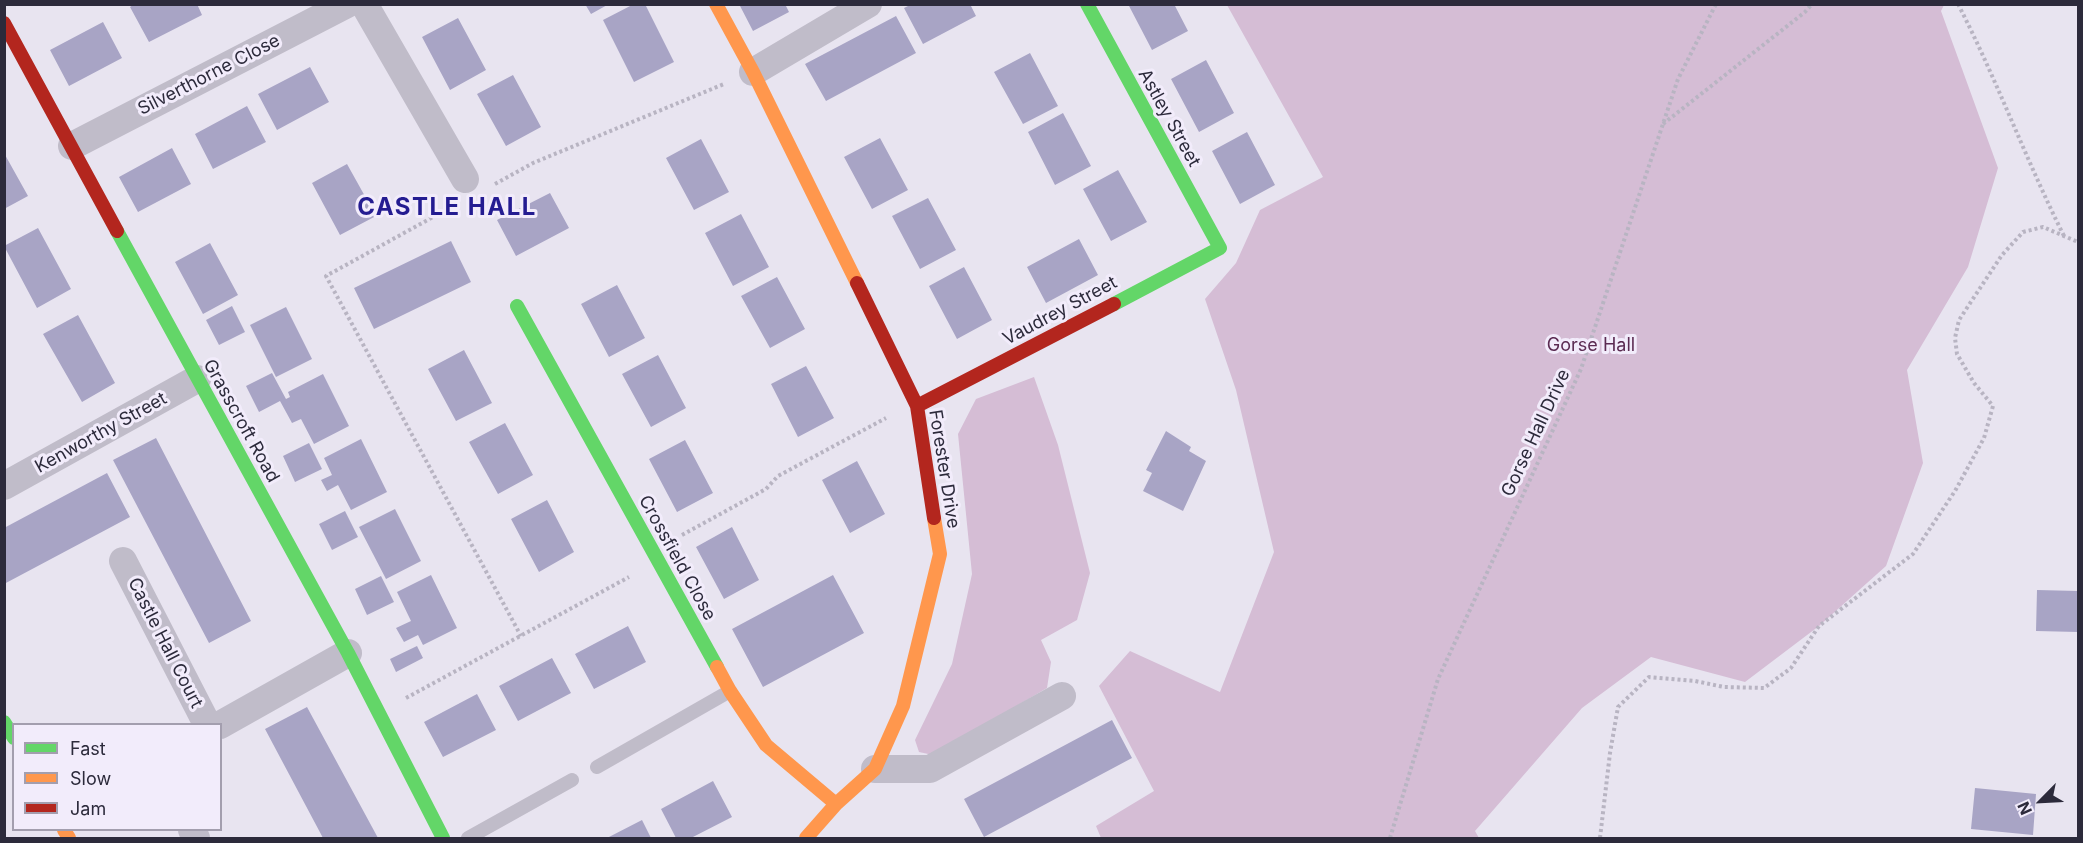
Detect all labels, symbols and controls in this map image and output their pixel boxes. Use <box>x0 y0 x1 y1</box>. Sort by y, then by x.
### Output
street label: Silverthorne Close <box>134 30 284 120</box>
street label: Astley Street <box>1133 65 1205 171</box>
district label: CASTLE HALL <box>357 194 537 222</box>
street label: Vaudrey Street <box>999 272 1121 350</box>
park label: Gorse Hall <box>1547 335 1635 357</box>
street label: Grasscroft Road <box>198 356 284 486</box>
street label: Gorse Hall Drive <box>1497 366 1575 500</box>
street label: Kenworthy Street <box>31 388 171 478</box>
street label: Forester Drive <box>924 408 964 530</box>
street label: Crossfield Close <box>634 492 720 624</box>
street label: Castle Hall Court <box>123 574 207 712</box>
legend <box>12 723 222 831</box>
text: Fast <box>70 738 106 759</box>
text: Slow <box>70 768 111 789</box>
north arrow <box>2011 771 2071 831</box>
text: Jam <box>70 798 106 819</box>
text: N <box>2013 799 2036 818</box>

